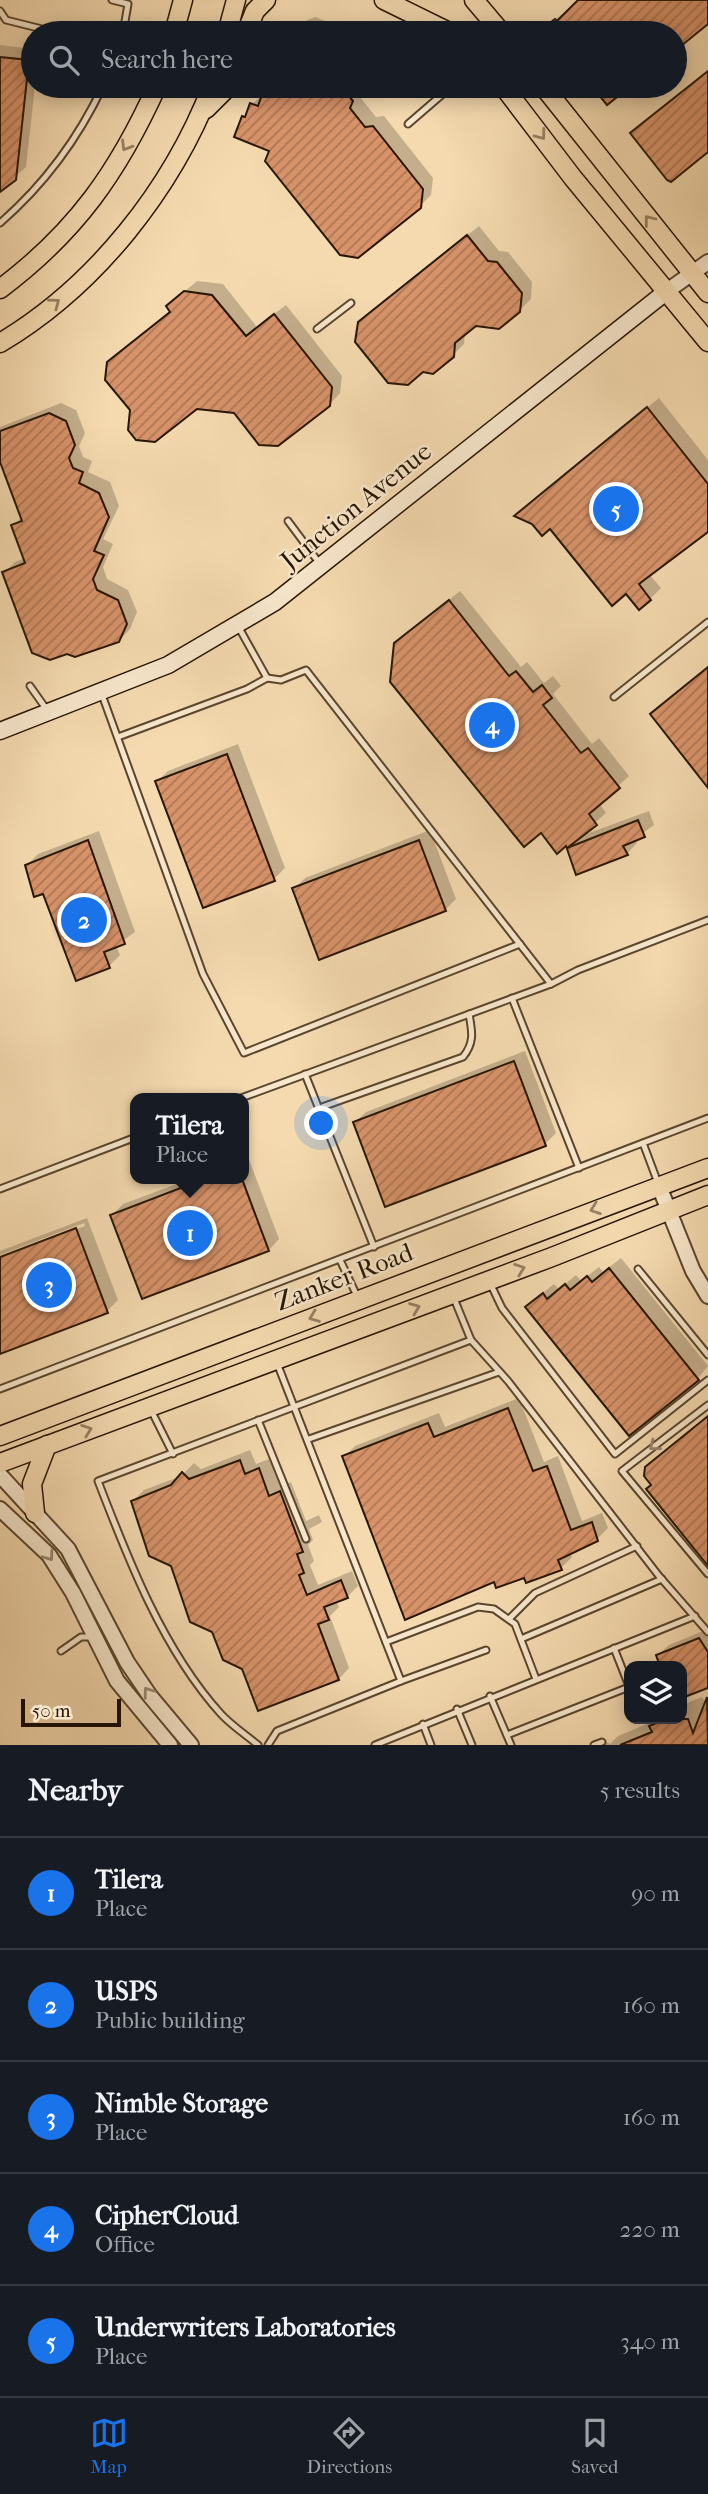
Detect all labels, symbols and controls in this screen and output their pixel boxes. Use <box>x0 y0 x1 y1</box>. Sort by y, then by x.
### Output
search box <box>21 21 687 98</box>
icon: search <box>45 41 83 79</box>
text: Search here <box>101 44 233 75</box>
one-way arrow <box>532 127 545 140</box>
one-way arrow <box>121 139 134 152</box>
one-way arrow <box>645 216 658 228</box>
one-way arrow <box>47 298 60 311</box>
street label: Junction Avenue <box>273 436 438 577</box>
pin: 5 <box>593 483 639 535</box>
pin: 4 <box>469 699 515 751</box>
pin: 2 <box>61 894 107 946</box>
popup <box>130 1093 249 1184</box>
your location <box>304 1106 338 1140</box>
text: Tilera <box>156 1110 223 1141</box>
text: Place <box>156 1141 208 1168</box>
one-way arrow <box>589 1201 601 1215</box>
pin: 1 <box>167 1207 213 1259</box>
street label: Zanker Road <box>271 1236 418 1317</box>
pin: 3 <box>26 1259 72 1311</box>
one-way arrow <box>514 1263 526 1277</box>
one-way arrow <box>408 1302 420 1316</box>
one-way arrow <box>308 1308 320 1322</box>
one-way arrow <box>80 1425 92 1439</box>
one-way arrow <box>649 1438 662 1451</box>
one-way arrow <box>41 1548 53 1561</box>
map controls <box>624 1661 687 1724</box>
button: layers <box>624 1661 687 1724</box>
one-way arrow <box>144 1687 157 1700</box>
scale bar <box>21 1696 121 1728</box>
text: 50 m <box>32 1700 71 1722</box>
text: Nearby <box>28 1773 123 1808</box>
text: 5 results <box>600 1777 680 1804</box>
text: Tilera <box>95 1864 163 1895</box>
text: 1 <box>47 1880 55 1907</box>
text: 90 m <box>631 1880 680 1907</box>
text: Place <box>95 1895 147 1922</box>
text: USPS <box>95 1976 158 2007</box>
text: 2 <box>45 1992 57 2019</box>
text: 160 m <box>623 1992 680 2019</box>
text: Public building <box>95 2007 245 2034</box>
text: Nimble Storage <box>95 2088 268 2119</box>
text: 3 <box>46 2104 56 2131</box>
text: 160 m <box>623 2104 680 2131</box>
text: Place <box>95 2119 147 2146</box>
text: CipherCloud <box>95 2200 238 2231</box>
text: 4 <box>44 2216 58 2243</box>
text: 220 m <box>620 2216 680 2243</box>
text: Office <box>95 2231 155 2258</box>
text: Underwriters Laboratories <box>95 2312 396 2343</box>
text: 5 <box>46 2328 56 2355</box>
text: 340 m <box>620 2328 680 2355</box>
text: Place <box>95 2343 147 2370</box>
tab: Map <box>90 2414 128 2478</box>
tab: Directions <box>307 2414 392 2478</box>
tab: Saved <box>571 2414 618 2478</box>

